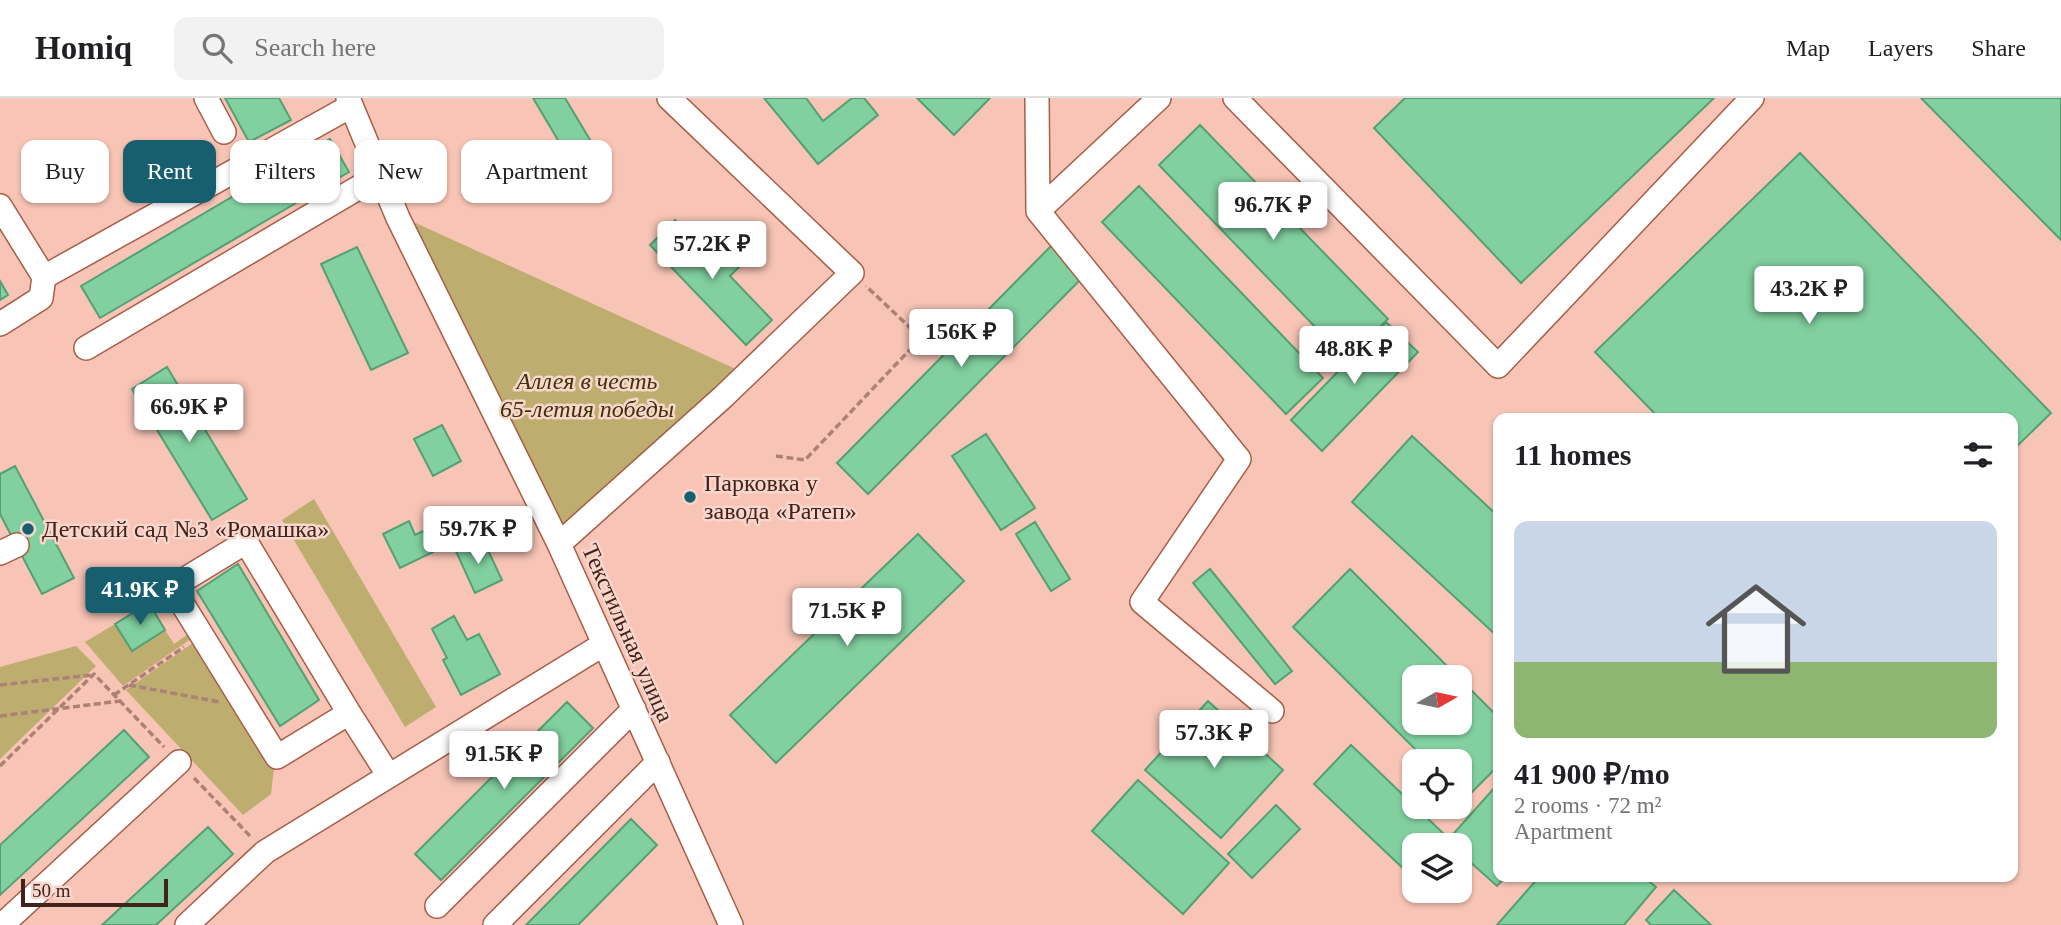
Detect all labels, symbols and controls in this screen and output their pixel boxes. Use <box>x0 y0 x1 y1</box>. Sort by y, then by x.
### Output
search box <box>174 17 664 80</box>
icon: search <box>198 29 236 67</box>
text: Homiq <box>35 30 132 66</box>
text: Search here <box>254 33 376 62</box>
text: Map <box>1786 35 1830 61</box>
text: Layers <box>1868 35 1933 61</box>
text: Share <box>1971 35 2026 61</box>
chip: Buy <box>21 140 109 203</box>
chip: Rent <box>123 140 216 203</box>
chip: Filters <box>230 140 340 203</box>
chip: New <box>354 140 447 203</box>
chip: Apartment <box>461 140 612 203</box>
pin: 96.7K ₽ <box>1208 183 1338 242</box>
text: 96.7K ₽ <box>1234 192 1312 217</box>
pin: 57.2K ₽ <box>647 222 777 281</box>
text: 57.2K ₽ <box>673 231 751 256</box>
pin: 43.2K ₽ <box>1744 266 1874 326</box>
text: 43.2K ₽ <box>1770 276 1848 301</box>
pin: 156K ₽ <box>904 310 1018 369</box>
text: 156K ₽ <box>925 319 997 344</box>
pin: 48.8K ₽ <box>1289 327 1419 386</box>
text: 48.8K ₽ <box>1315 336 1393 361</box>
park label: Аллея в честь 65-летия победы <box>500 368 674 422</box>
pin: 66.9K ₽ <box>124 384 254 444</box>
text: 66.9K ₽ <box>150 394 228 419</box>
icon: filters <box>1959 436 1997 474</box>
text: 11 homes <box>1514 438 1632 471</box>
place label: Парковка у завода «Ратеп» <box>704 470 857 524</box>
marker: Парковка у завода «Ратеп» <box>682 489 698 505</box>
pin: 59.7K ₽ <box>413 506 543 566</box>
place label: Детский сад №3 «Ромашка» <box>42 516 329 542</box>
text: 59.7K ₽ <box>439 516 517 541</box>
marker: Детский сад №3 «Ромашка» <box>20 521 36 537</box>
street label: Текстильная улица <box>577 540 679 726</box>
icon: home <box>1693 566 1819 692</box>
pin: 41.9K ₽ <box>75 568 205 627</box>
text: 41.9K ₽ <box>101 577 179 602</box>
pin: 71.5K ₽ <box>782 588 912 648</box>
text: 71.5K ₽ <box>808 598 886 623</box>
north arrow <box>1402 665 1472 735</box>
map controls <box>1402 665 1472 903</box>
pin: 57.3K ₽ <box>1149 710 1279 770</box>
text: 57.3K ₽ <box>1175 720 1253 745</box>
pin: 91.5K ₽ <box>439 732 569 791</box>
text: 91.5K ₽ <box>465 741 543 766</box>
button: locate <box>1402 749 1472 819</box>
text: 41 900 ₽/mo <box>1514 757 1670 790</box>
text: 2 rooms · 72 m² <box>1514 793 1661 818</box>
text: Apartment <box>1514 819 1612 844</box>
button: layers <box>1402 833 1472 903</box>
scale bar <box>21 876 168 908</box>
text: 50 m <box>32 880 71 901</box>

